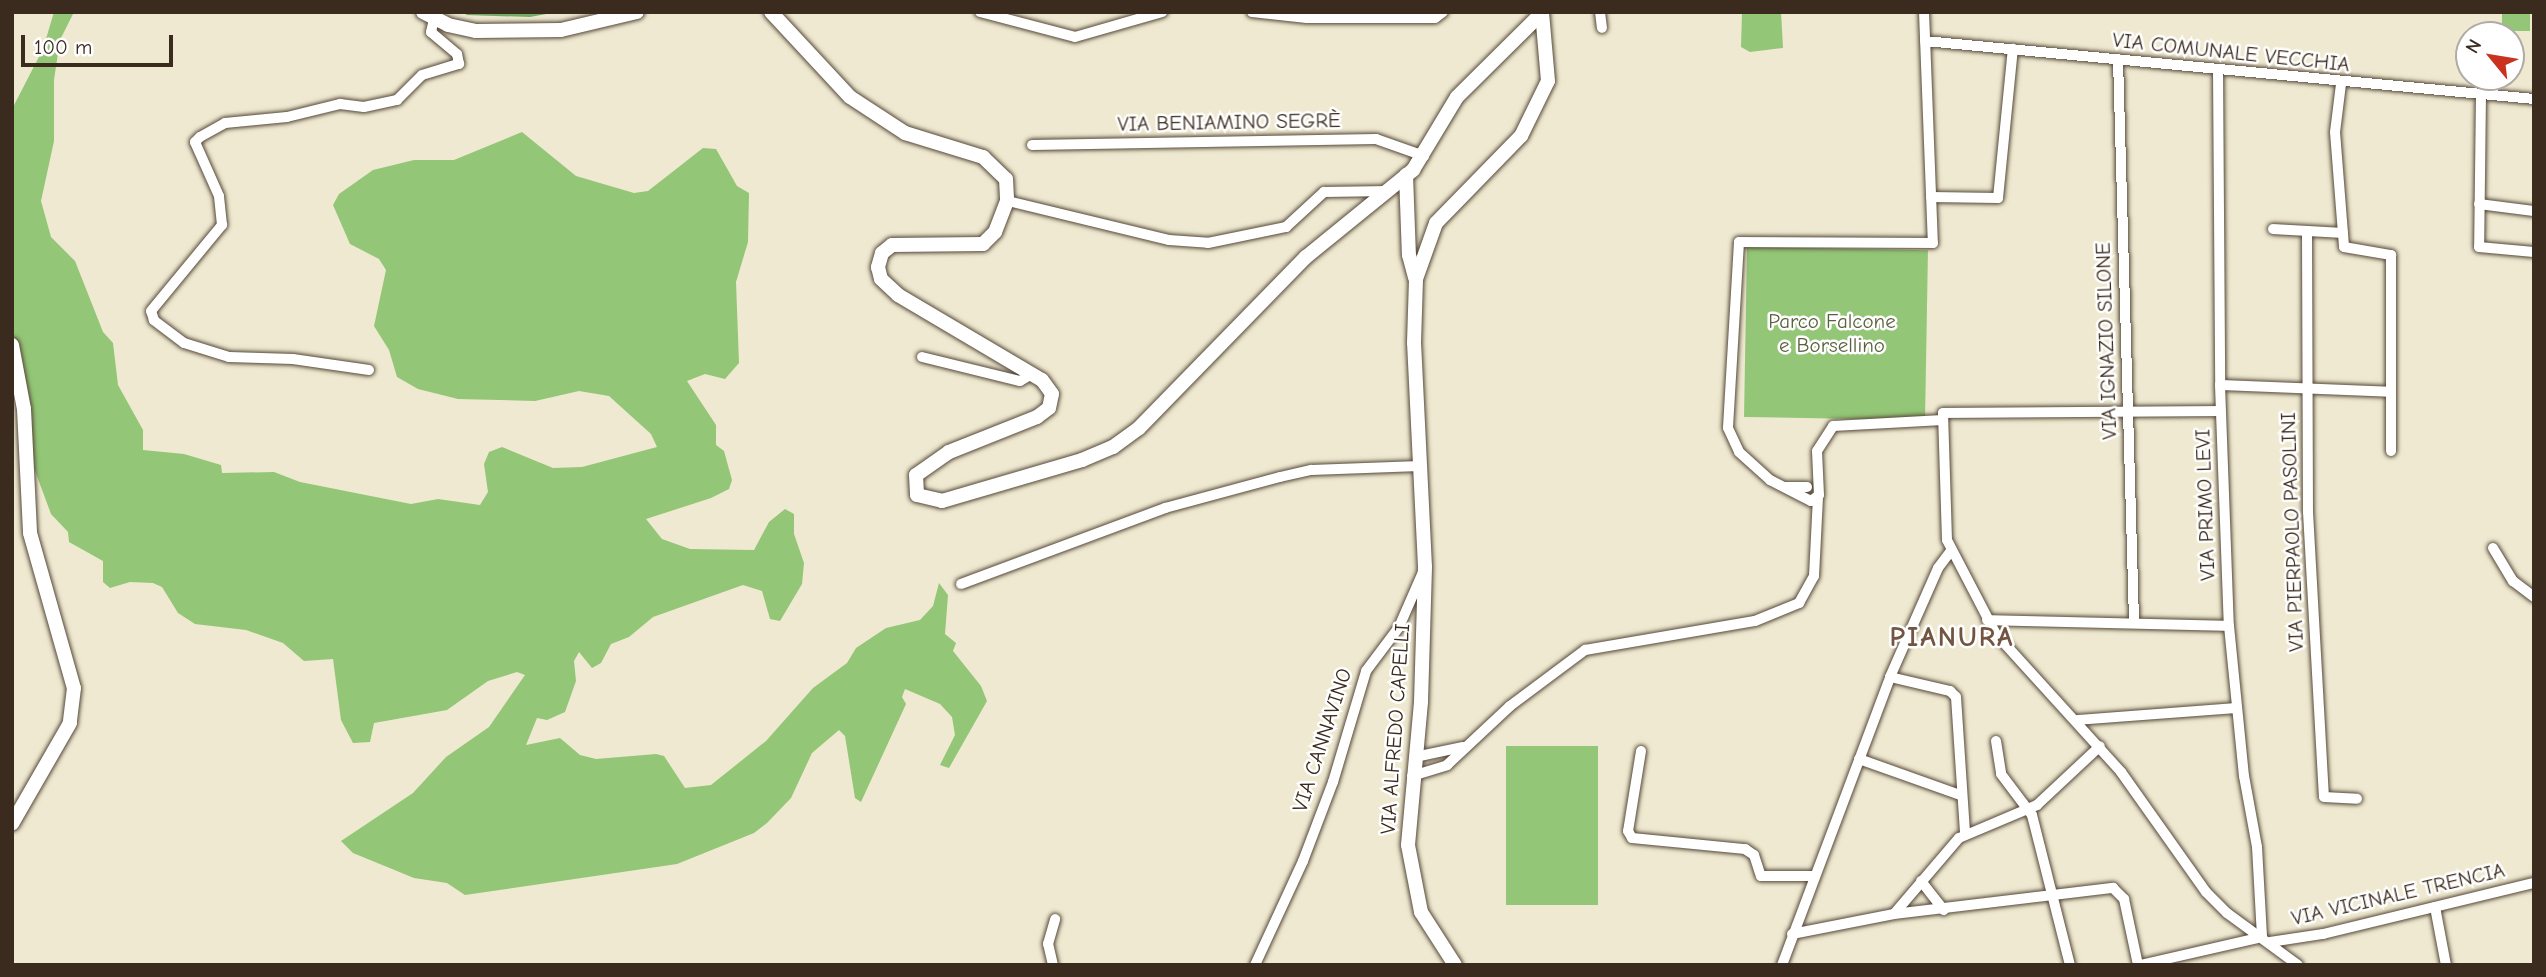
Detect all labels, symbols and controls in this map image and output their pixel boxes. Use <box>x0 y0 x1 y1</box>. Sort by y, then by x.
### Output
scale bar <box>24 21 177 65</box>
north arrow <box>2455 21 2525 91</box>
street label: VIA COMUNALE VECCHIA <box>2111 27 2351 77</box>
text: 100 m <box>34 35 92 59</box>
text: N <box>2461 36 2486 57</box>
street label: VIA BENIAMINO SEGRÈ <box>1117 107 1341 137</box>
street label: VIA IGNAZIO SILONE <box>2090 242 2122 440</box>
park label: Parco Falcone e Borsellino <box>1768 308 1896 358</box>
street label: VIA PIERPAOLO PASOLINI <box>2275 412 2309 652</box>
street label: VIA PRIMO LEVI <box>2190 429 2220 581</box>
district label: PIANURA <box>1890 620 2014 654</box>
street label: VIA ALFREDO CAPELLI <box>1375 623 1415 835</box>
street label: VIA CANNAVINO <box>1287 665 1357 815</box>
street label: VIA VICINALE TRENCIA <box>2289 857 2507 931</box>

